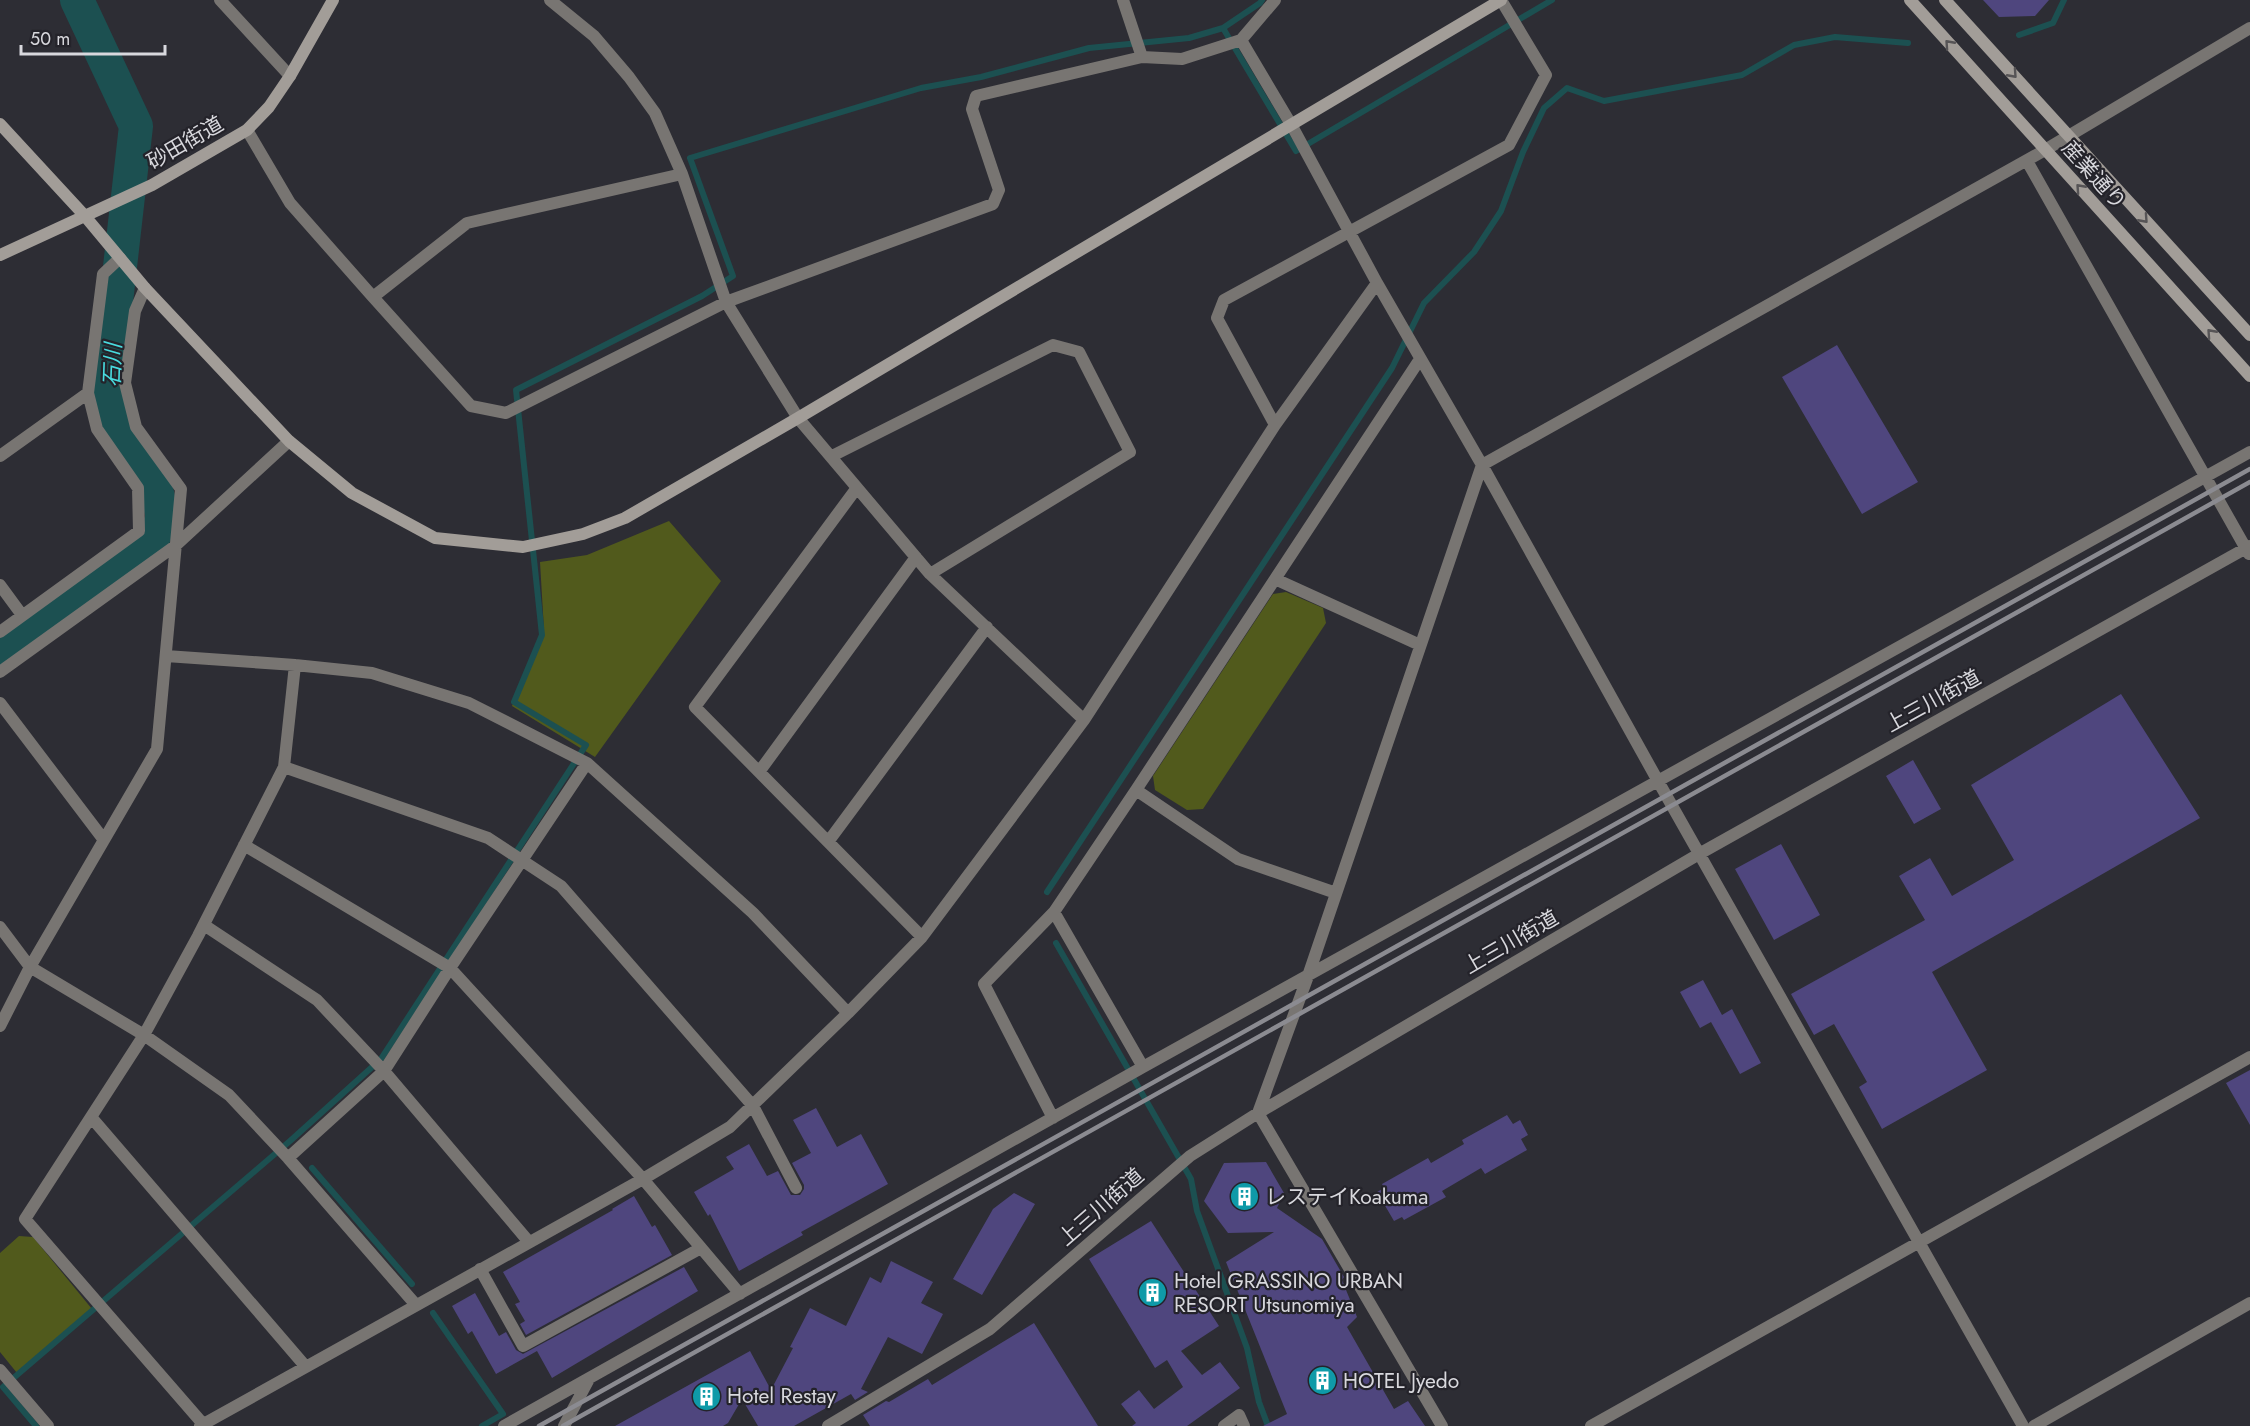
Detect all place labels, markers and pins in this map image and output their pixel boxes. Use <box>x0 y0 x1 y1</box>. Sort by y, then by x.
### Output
building icon: レステイKoakuma <box>1228 1181 1260 1213</box>
place label: レステイKoakuma <box>1265 1182 1428 1212</box>
place label: Hotel GRASSINO URBAN RESORT Utsunomiya <box>1174 1266 1403 1320</box>
building icon: Hotel GRASSINO URBAN RESORT Utsunomiya <box>1137 1277 1169 1309</box>
building icon: HOTEL Jyedo <box>1306 1365 1338 1397</box>
place label: HOTEL Jyedo <box>1343 1366 1459 1396</box>
building icon: Hotel Restay <box>690 1380 722 1412</box>
place label: Hotel Restay <box>727 1381 837 1411</box>

